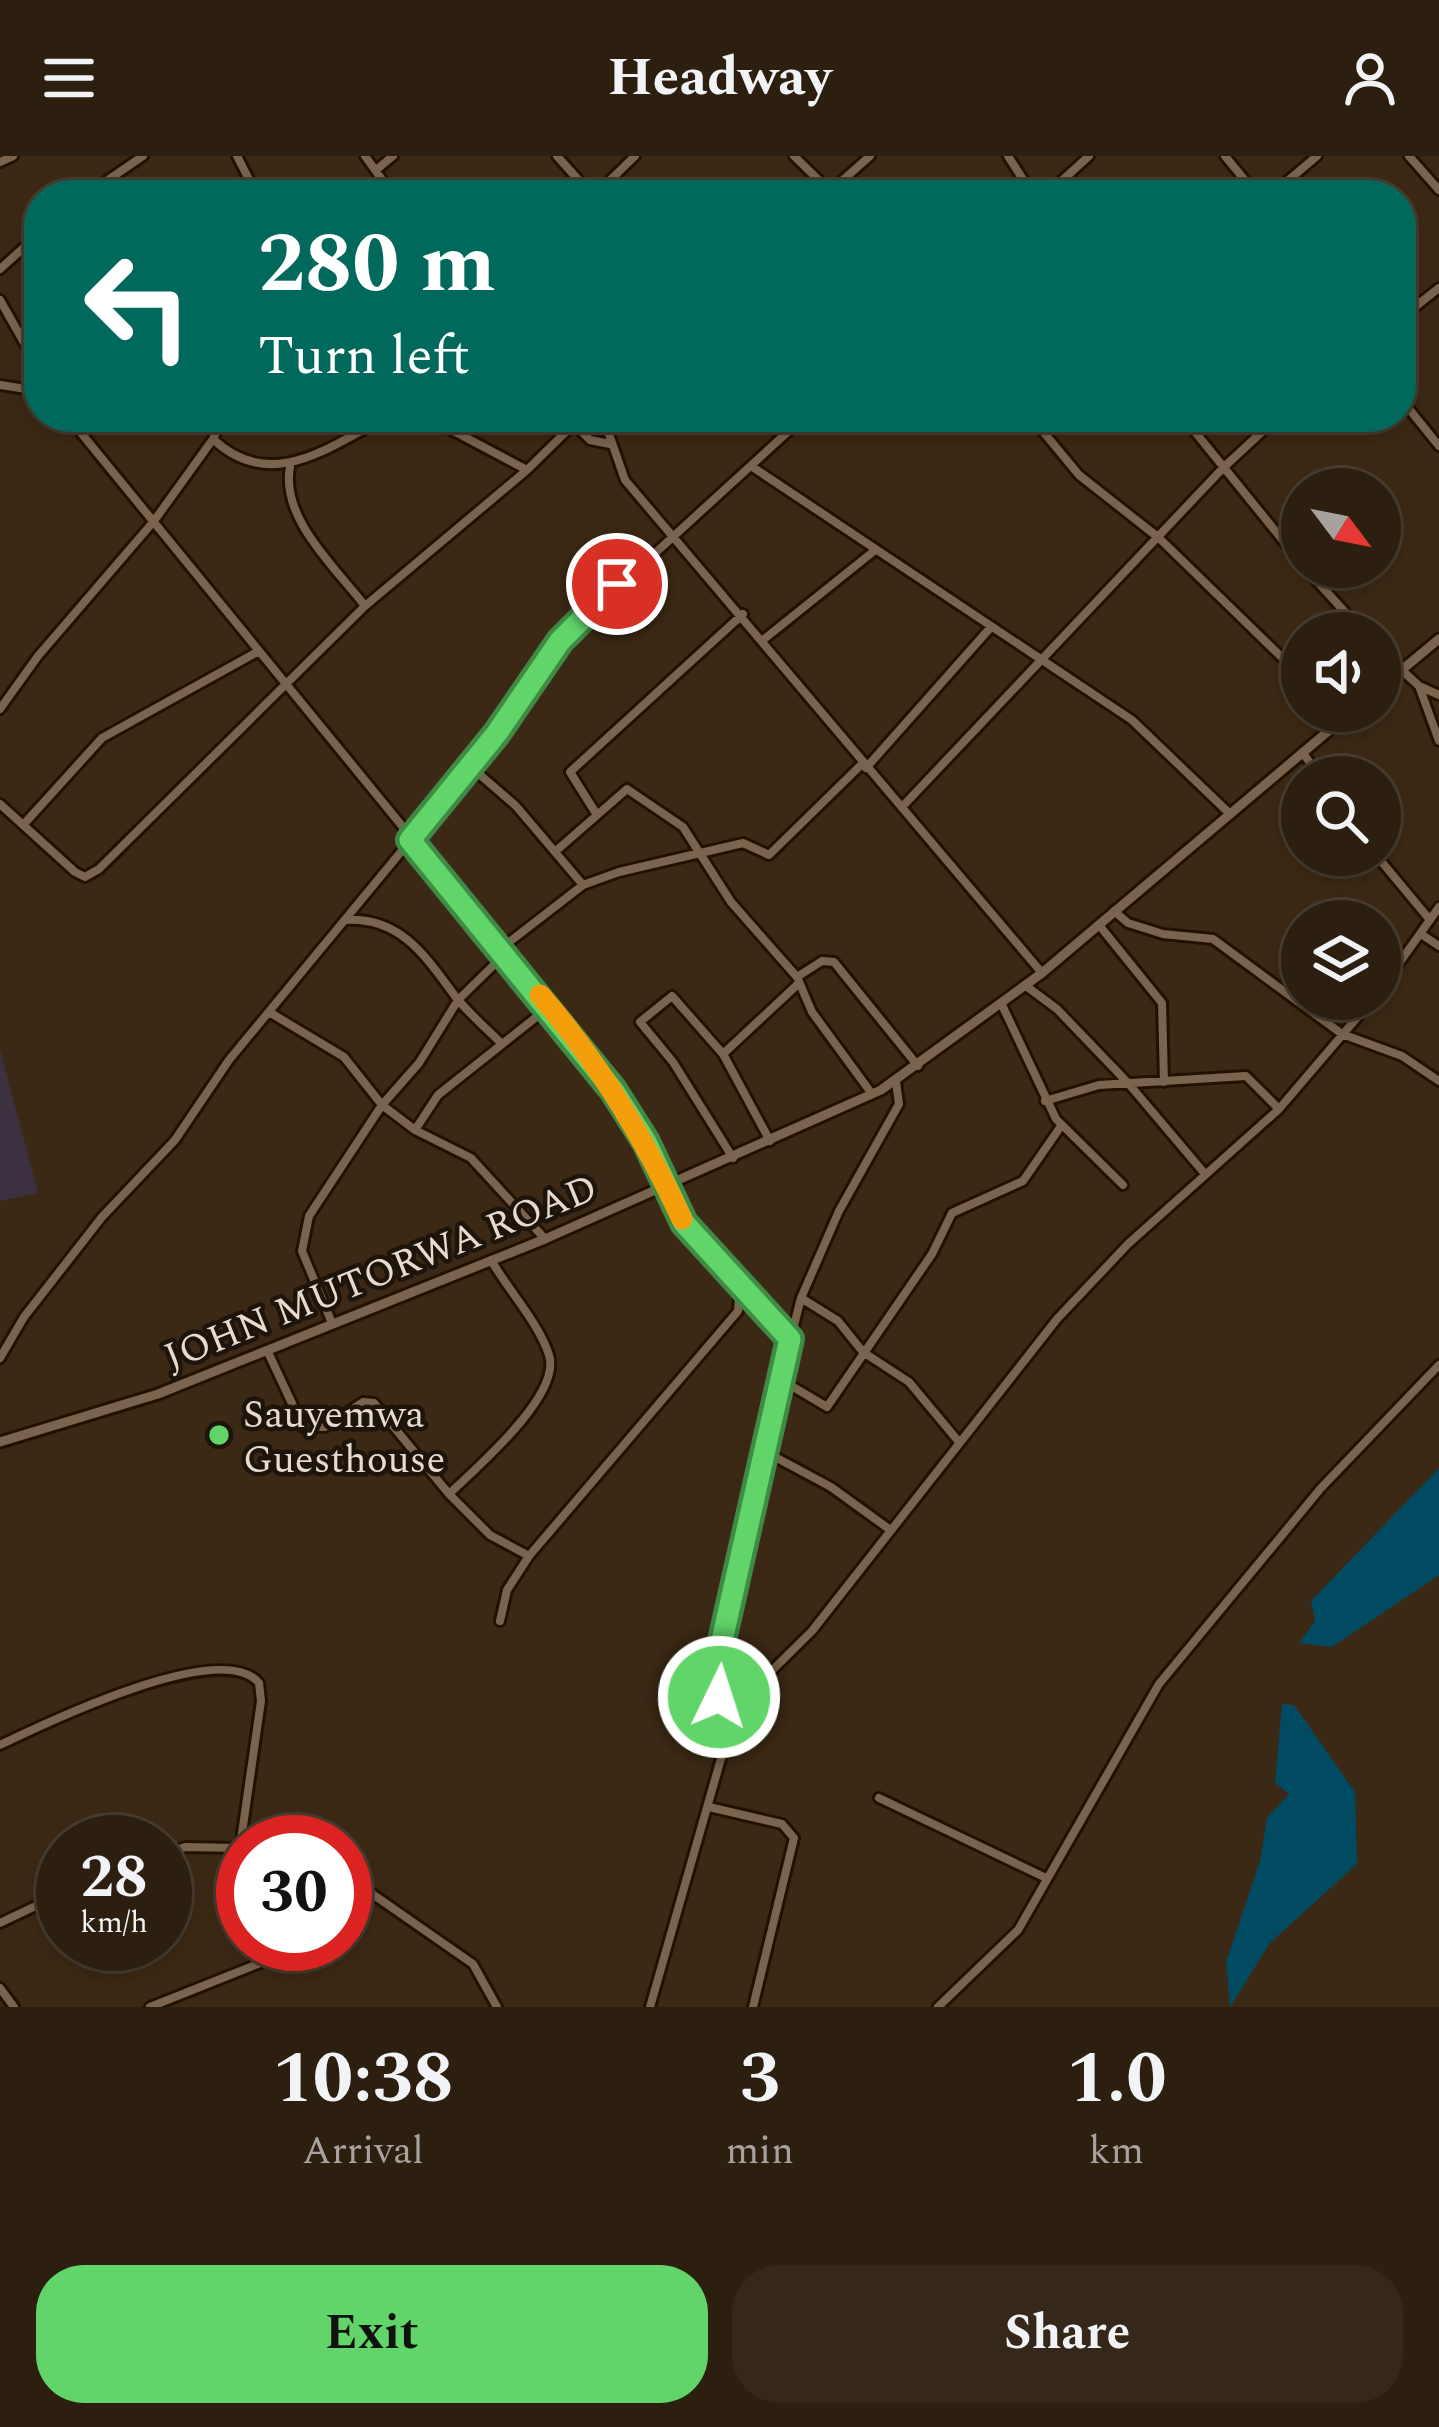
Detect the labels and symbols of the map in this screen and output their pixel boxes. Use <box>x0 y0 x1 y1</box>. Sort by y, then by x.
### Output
north arrow <box>1281 468 1401 588</box>
pin <box>566 533 668 635</box>
street label: JOHN MUTORWA ROAD <box>155 1159 606 1387</box>
place label: Sauyemwa Guesthouse <box>243 1386 445 1490</box>
marker: Sauyemwa Guesthouse <box>206 1422 232 1448</box>
position arrow <box>656 1634 782 1760</box>
speed limit sign: 30 <box>216 1815 372 1971</box>

